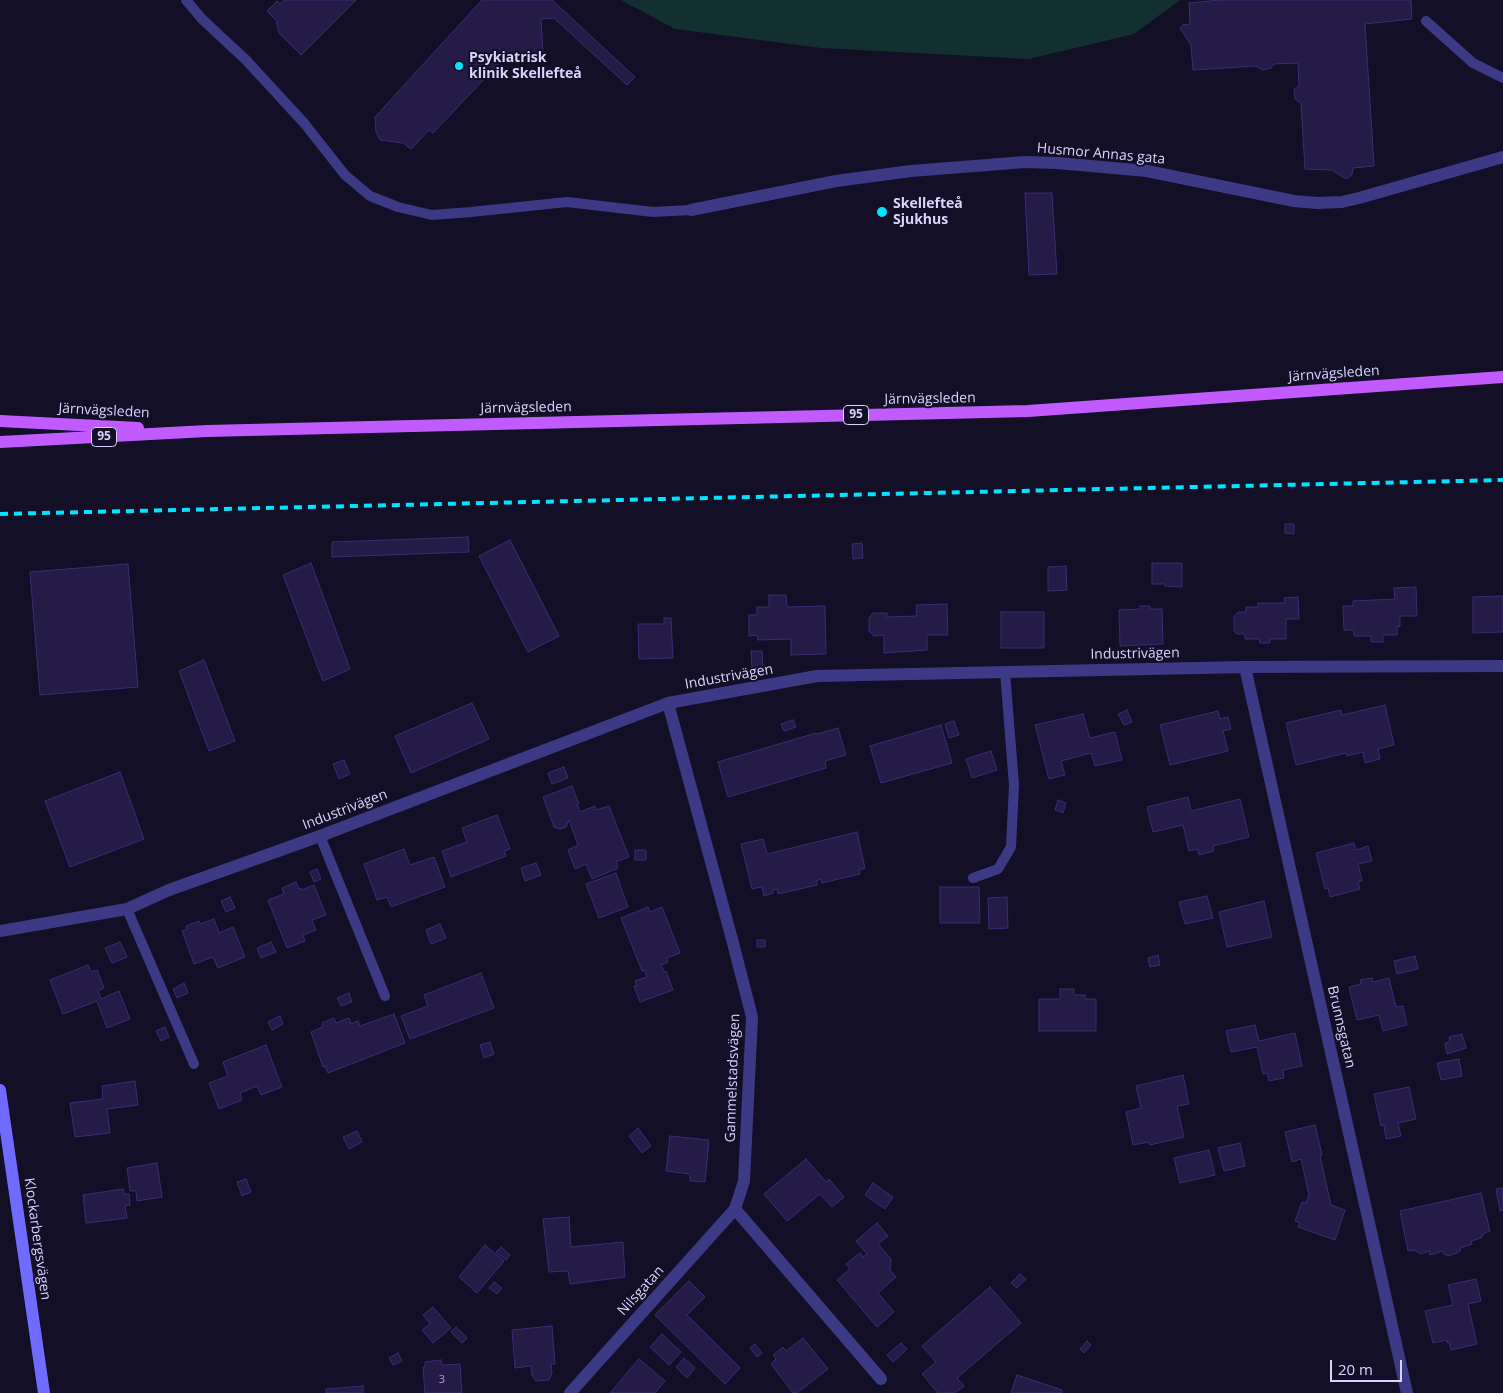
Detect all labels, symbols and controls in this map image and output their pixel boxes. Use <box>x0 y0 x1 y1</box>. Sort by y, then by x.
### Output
place label: Psykiatrisk klinik Skellefteå <box>469 50 582 82</box>
marker: Psykiatrisk klinik Skellefteå <box>453 60 465 72</box>
street label: Husmor Annas gata <box>1036 140 1166 168</box>
place label: Skellefteå Sjukhus <box>893 196 963 228</box>
marker: Skellefteå Sjukhus <box>875 205 889 219</box>
street label: Järnvägsleden <box>1288 362 1380 386</box>
street label: Järnvägsleden <box>884 390 976 408</box>
street label: Järnvägsleden <box>480 399 572 417</box>
street label: Järnvägsleden <box>58 400 150 422</box>
road number: 95 <box>844 406 868 424</box>
road number: 95 <box>92 428 116 447</box>
street label: Industrivägen <box>1090 645 1180 663</box>
street label: Industrivägen <box>684 661 774 693</box>
street label: Industrivägen <box>300 786 390 834</box>
street label: Brunnsgatan <box>1323 984 1359 1070</box>
street label: Gammelstadsvägen <box>722 1013 744 1143</box>
street label: Klockarbergsvägen <box>20 1177 54 1301</box>
street label: Nilsgatan <box>614 1263 668 1319</box>
scale bar <box>1333 1350 1406 1382</box>
text: 20 m <box>1338 1359 1373 1379</box>
house number: 3 <box>439 1373 445 1387</box>

